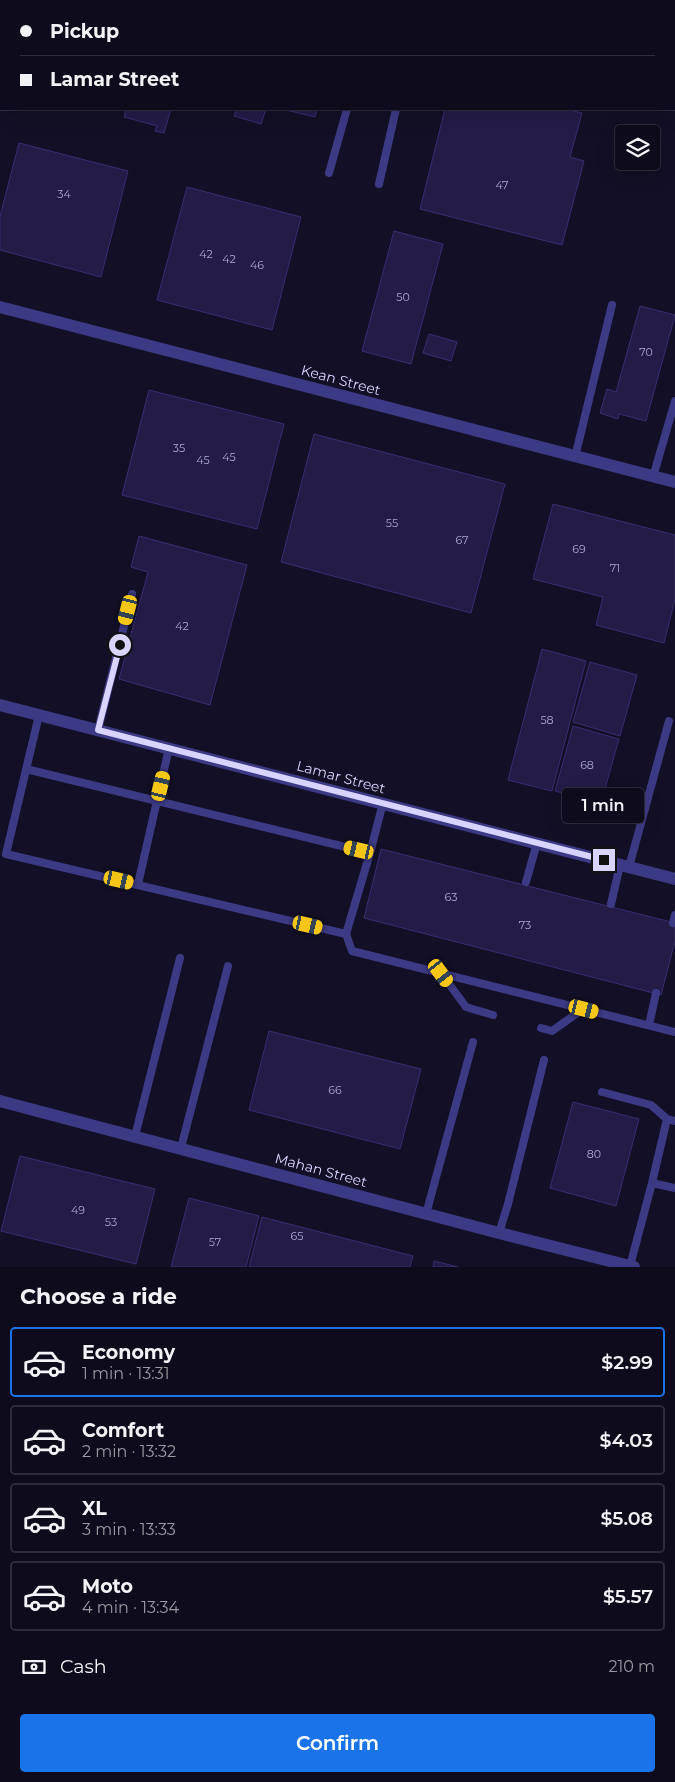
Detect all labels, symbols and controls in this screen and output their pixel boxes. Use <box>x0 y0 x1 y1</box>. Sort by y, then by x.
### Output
text: Pickup <box>50 20 119 43</box>
text: Lamar Street <box>50 68 179 91</box>
map controls <box>615 125 660 170</box>
button: layers <box>615 125 660 170</box>
house number: 47 <box>495 178 509 192</box>
house number: 34 <box>57 187 71 201</box>
house number: 42 <box>199 247 213 261</box>
house number: 42 <box>222 252 236 266</box>
house number: 46 <box>250 258 264 272</box>
house number: 50 <box>396 290 410 304</box>
house number: 70 <box>639 345 653 359</box>
street label: Kean Street <box>299 361 383 399</box>
house number: 35 <box>173 441 185 455</box>
house number: 45 <box>222 450 236 464</box>
house number: 45 <box>196 453 210 467</box>
house number: 55 <box>386 516 398 530</box>
house number: 67 <box>455 533 469 547</box>
house number: 69 <box>572 542 586 556</box>
house number: 71 <box>610 561 620 575</box>
car <box>117 594 138 626</box>
house number: 42 <box>175 619 189 633</box>
route start <box>109 634 131 656</box>
house number: 58 <box>540 713 554 727</box>
street label: Lamar Street <box>295 757 388 798</box>
house number: 68 <box>580 758 594 772</box>
car <box>150 770 171 802</box>
callout: 1 min <box>563 788 645 822</box>
text: 1 min <box>582 796 624 815</box>
car <box>342 839 375 861</box>
route end <box>593 849 615 871</box>
car <box>102 869 135 891</box>
house number: 63 <box>445 890 457 904</box>
car <box>291 914 324 936</box>
house number: 73 <box>519 918 531 932</box>
car <box>425 957 456 989</box>
car <box>567 998 600 1020</box>
house number: 66 <box>328 1083 342 1097</box>
house number: 80 <box>587 1147 601 1161</box>
street label: Mahan Street <box>273 1149 369 1191</box>
house number: 49 <box>71 1203 85 1217</box>
house number: 53 <box>105 1215 117 1229</box>
house number: 65 <box>291 1229 303 1243</box>
house number: 57 <box>209 1235 221 1249</box>
text: Choose a ride <box>20 1283 177 1310</box>
icon: car <box>22 1340 67 1385</box>
text: Economy <box>82 1341 175 1364</box>
text: $2.99 <box>601 1351 653 1374</box>
text: 1 min · 13:31 <box>82 1364 169 1383</box>
icon: car <box>22 1418 67 1463</box>
text: Comfort <box>82 1419 164 1442</box>
text: $4.03 <box>600 1429 653 1452</box>
text: 2 min · 13:32 <box>82 1442 176 1461</box>
icon: car <box>22 1496 67 1541</box>
text: XL <box>82 1497 107 1520</box>
text: $5.08 <box>600 1507 653 1530</box>
text: 3 min · 13:33 <box>82 1520 176 1539</box>
icon: car <box>22 1574 67 1619</box>
text: Moto <box>82 1575 133 1598</box>
text: $5.57 <box>603 1585 653 1608</box>
text: 4 min · 13:34 <box>82 1598 179 1617</box>
icon: cash <box>20 1653 48 1681</box>
text: Cash <box>60 1655 107 1678</box>
text: 210 m <box>608 1657 655 1676</box>
button: Confirm <box>20 1714 655 1772</box>

